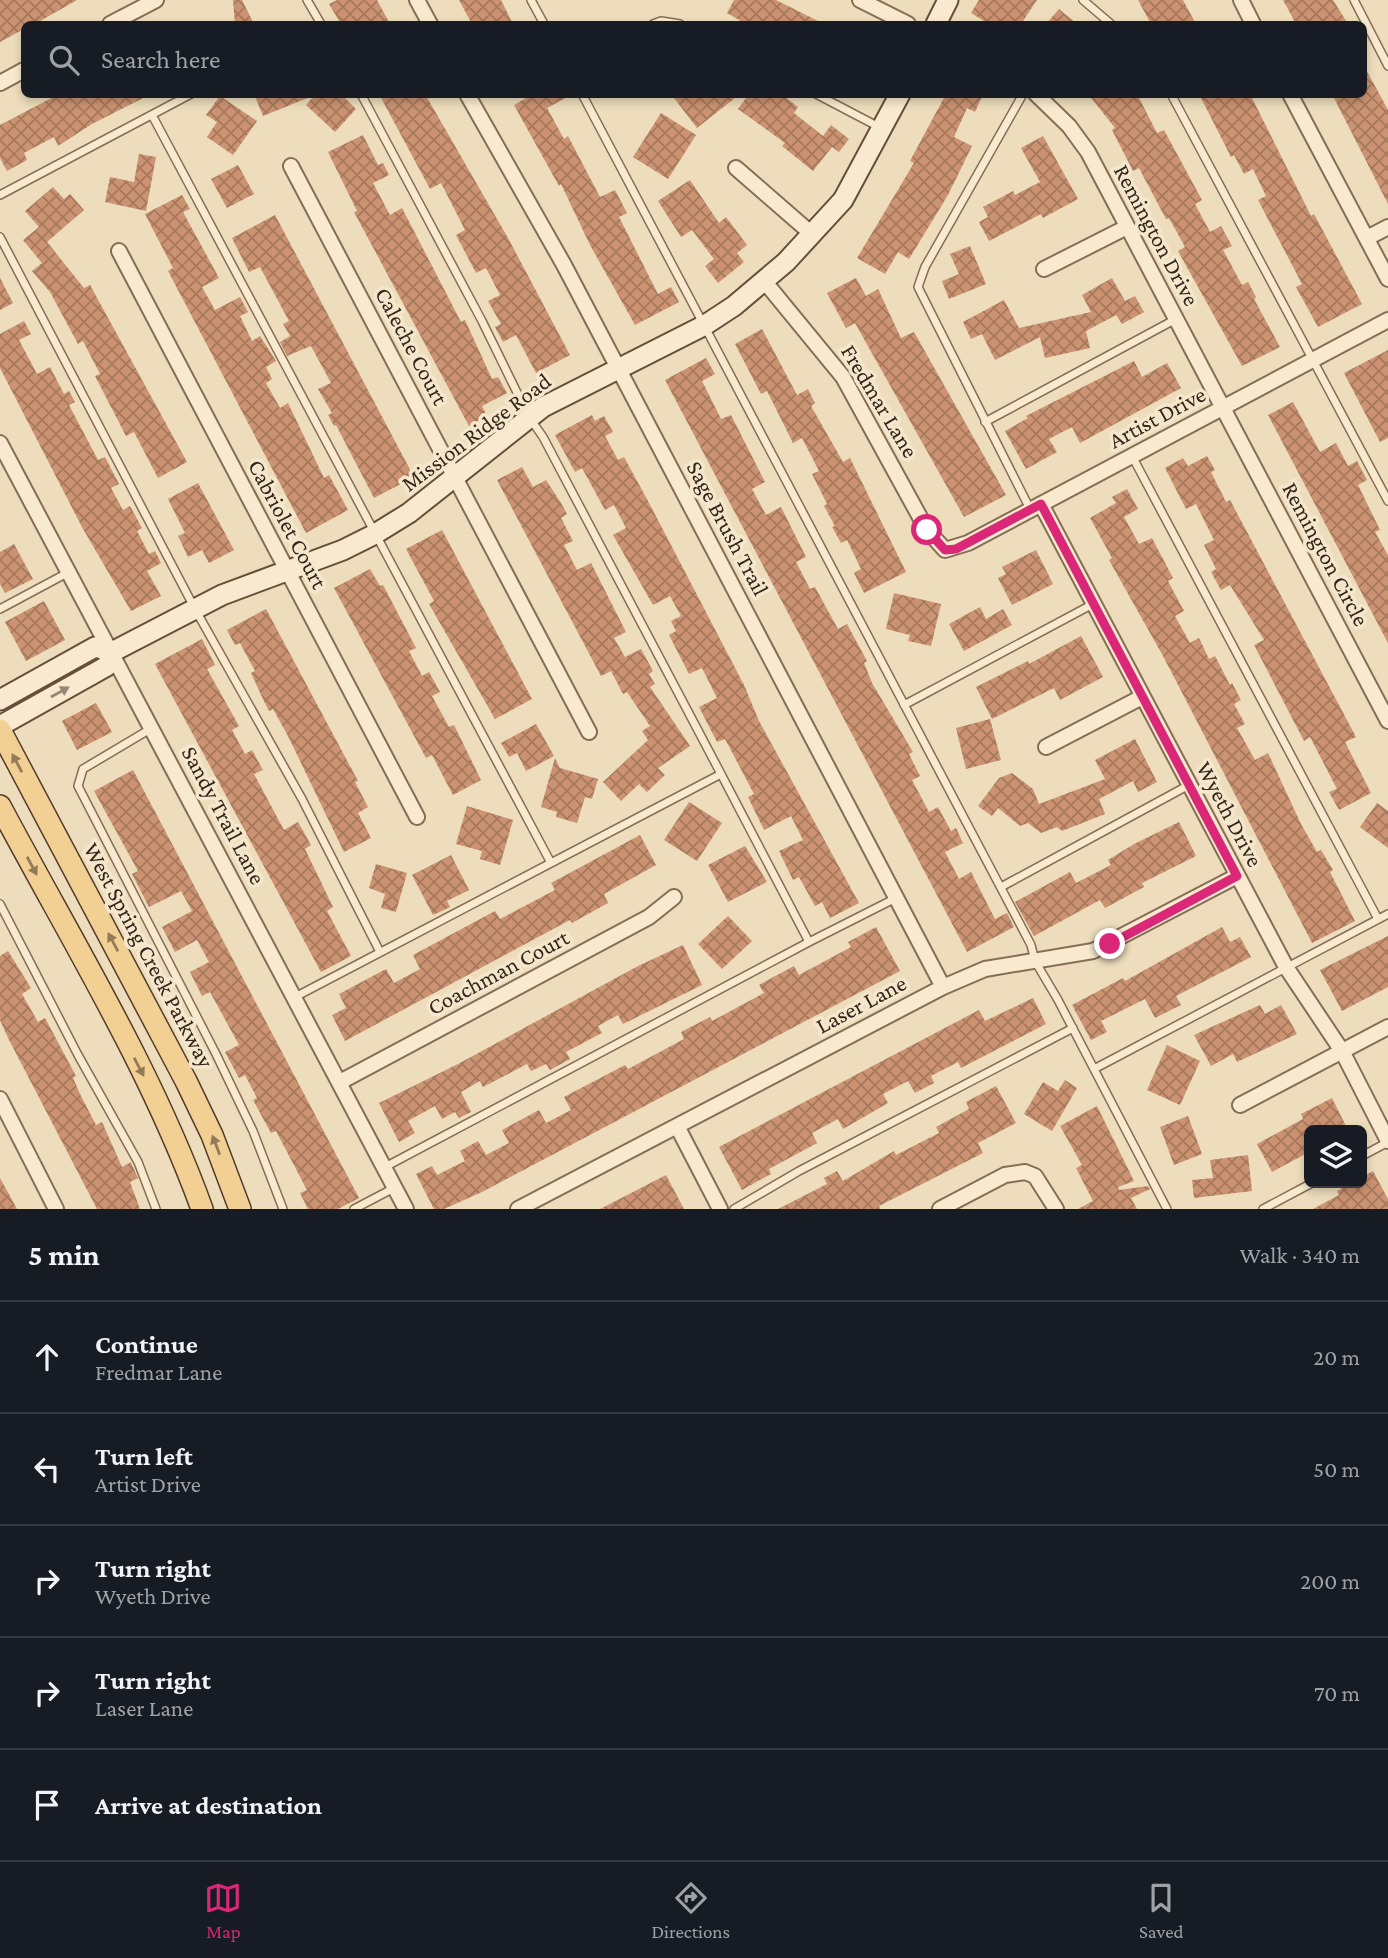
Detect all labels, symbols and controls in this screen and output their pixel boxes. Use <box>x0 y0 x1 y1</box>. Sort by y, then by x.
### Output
search box <box>21 21 1367 98</box>
icon: search <box>45 41 83 79</box>
text: Search here <box>101 45 220 74</box>
street label: Remington Drive <box>1109 160 1205 310</box>
street label: Caleche Court <box>370 283 454 410</box>
street label: Fredmar Lane <box>836 340 924 462</box>
street label: Mission Ridge Road <box>396 367 556 497</box>
street label: Artist Drive <box>1104 381 1210 453</box>
street label: Cabriolet Court <box>243 455 333 593</box>
street label: Sage Brush Trail <box>682 456 774 600</box>
street label: Remington Circle <box>1277 478 1375 630</box>
route start <box>911 514 942 545</box>
one-way arrow <box>50 686 69 698</box>
street label: Sandy Trail Lane <box>177 742 271 888</box>
one-way arrow <box>12 753 24 773</box>
street label: Wyeth Drive <box>1191 757 1269 871</box>
street label: West Spring Creek Parkway <box>79 838 220 1072</box>
one-way arrow <box>26 856 38 876</box>
street label: Coachman Court <box>423 924 573 1020</box>
route end <box>1094 928 1125 959</box>
one-way arrow <box>107 932 119 952</box>
street label: Laser Lane <box>811 969 911 1039</box>
one-way arrow <box>133 1057 145 1076</box>
map controls <box>1304 1125 1367 1188</box>
button: layers <box>1304 1125 1367 1188</box>
one-way arrow <box>210 1134 221 1155</box>
text: 5 min <box>28 1238 100 1271</box>
text: Walk · 340 m <box>1240 1242 1360 1268</box>
text: Continue <box>95 1330 198 1359</box>
icon: ahead <box>28 1338 66 1376</box>
text: 20 m <box>1313 1344 1360 1370</box>
text: Fredmar Lane <box>95 1359 222 1385</box>
text: Turn left <box>95 1442 193 1471</box>
icon: left <box>28 1450 66 1488</box>
text: 50 m <box>1313 1456 1360 1482</box>
text: Artist Drive <box>95 1471 201 1497</box>
text: Turn right <box>95 1554 211 1583</box>
icon: right <box>28 1562 66 1600</box>
text: 200 m <box>1300 1568 1360 1594</box>
text: Wyeth Drive <box>95 1583 211 1609</box>
text: Turn right <box>95 1666 211 1695</box>
icon: right <box>28 1674 66 1712</box>
text: 70 m <box>1314 1680 1360 1706</box>
text: Laser Lane <box>95 1695 193 1721</box>
icon: arrive <box>28 1786 66 1824</box>
text: Arrive at destination <box>95 1791 322 1820</box>
tab: Map <box>204 1879 242 1942</box>
tab: Directions <box>651 1879 730 1942</box>
tab: Saved <box>1139 1879 1184 1942</box>

